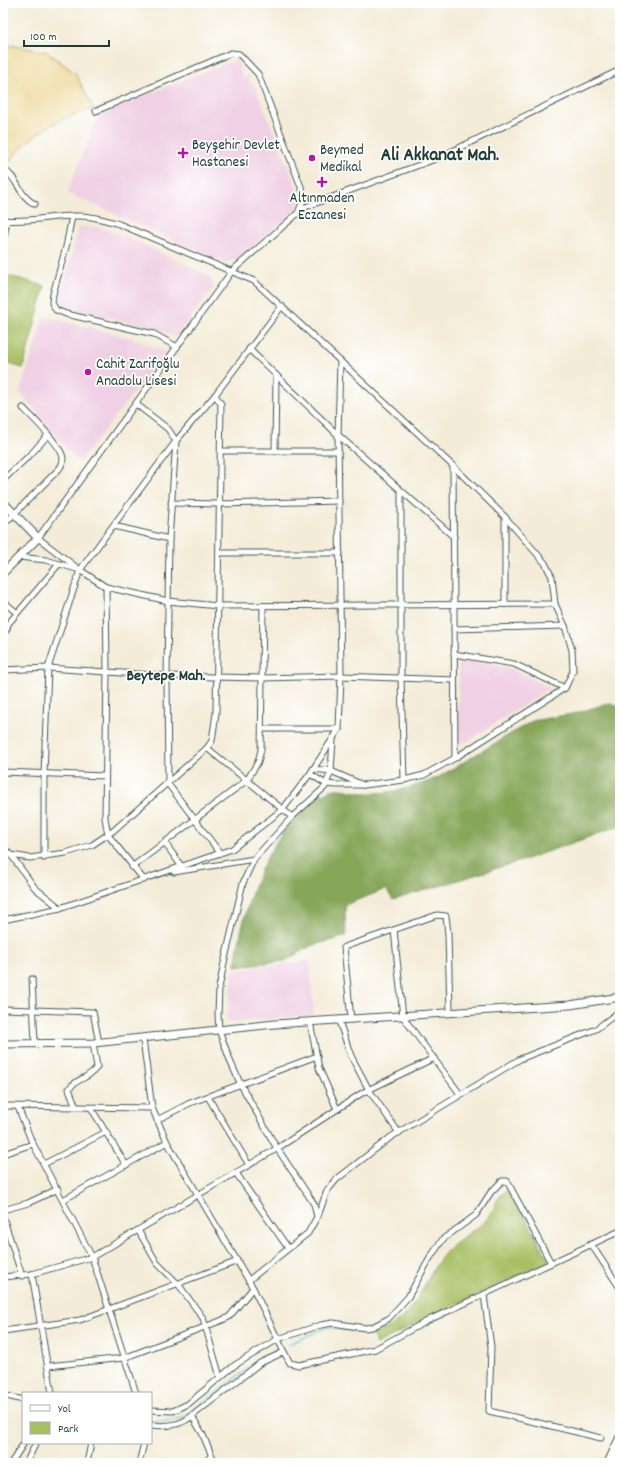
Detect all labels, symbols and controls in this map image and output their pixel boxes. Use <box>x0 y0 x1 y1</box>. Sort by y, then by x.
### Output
scale bar <box>24 22 109 48</box>
text: 100 m <box>30 29 57 46</box>
place label: Beyşehir Devlet Hastanesi <box>192 135 280 174</box>
place label: Beymed Medikal <box>320 140 364 179</box>
district label: Ali Akkanat Mah. <box>381 143 499 170</box>
marker: Beyşehir Devlet Hastanesi <box>177 147 189 159</box>
marker: Beymed Medikal <box>307 153 317 163</box>
marker: Altınmaden Eczanesi <box>317 177 327 187</box>
place label: Altınmaden Eczanesi <box>290 188 355 227</box>
place label: Cahit Zarifoğlu Anadolu Lisesi <box>96 354 180 393</box>
marker: Cahit Zarifoğlu Anadolu Lisesi <box>83 367 93 377</box>
district label: Beytepe Mah. <box>127 665 206 688</box>
legend <box>22 1392 152 1444</box>
text: Yol <box>58 1401 71 1418</box>
text: Park <box>58 1421 79 1438</box>

